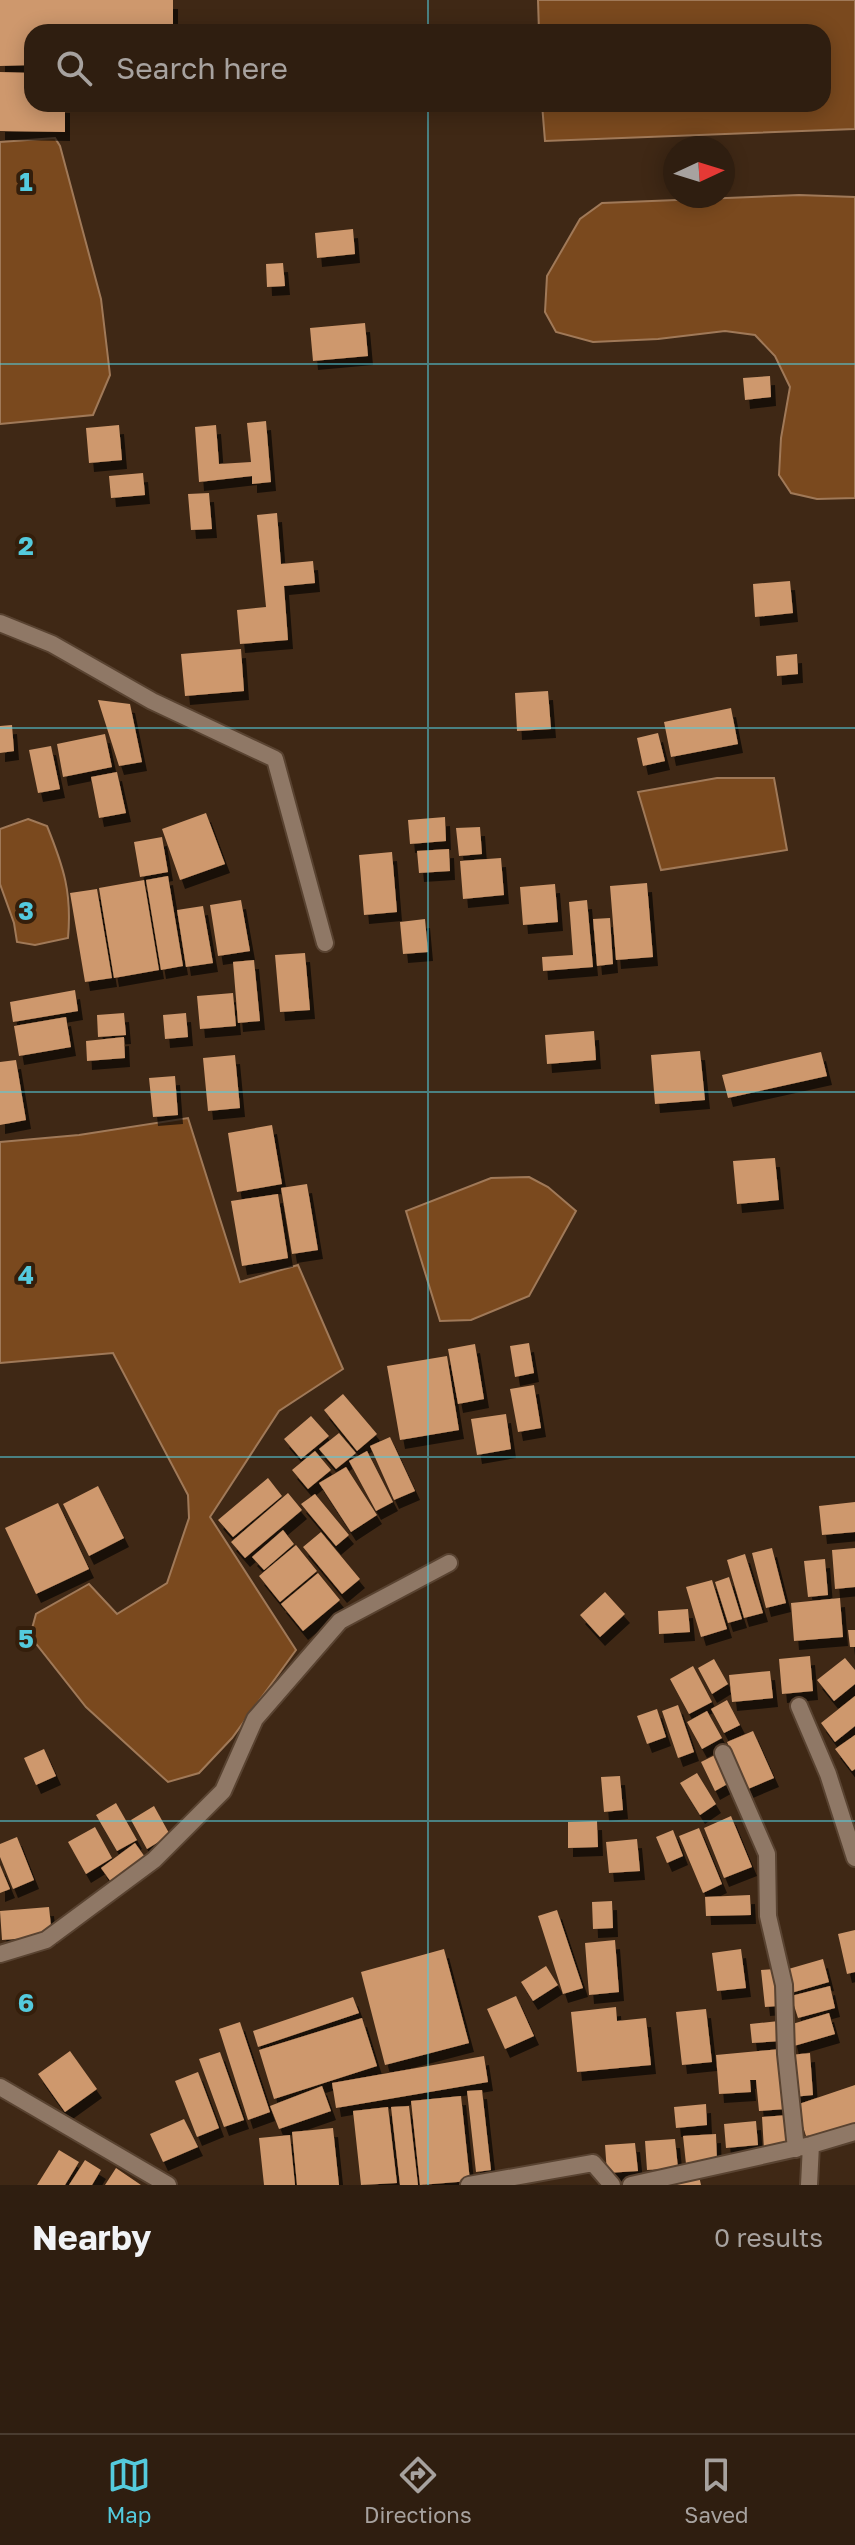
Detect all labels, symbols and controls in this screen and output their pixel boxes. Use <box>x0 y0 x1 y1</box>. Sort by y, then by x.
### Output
search box <box>24 24 831 112</box>
icon: search <box>52 46 96 90</box>
text: Search here <box>116 50 288 86</box>
north arrow <box>663 136 735 208</box>
text: 1 <box>19 166 33 197</box>
text: 2 <box>18 530 34 561</box>
text: 3 <box>18 895 34 926</box>
text: 4 <box>18 1259 34 1290</box>
text: 5 <box>18 1623 34 1654</box>
text: 6 <box>18 1987 34 2018</box>
text: Nearby <box>32 2217 152 2257</box>
text: 0 results <box>714 2222 823 2253</box>
tab: Map <box>106 2453 151 2528</box>
tab: Directions <box>364 2453 472 2528</box>
tab: Saved <box>684 2453 749 2528</box>

